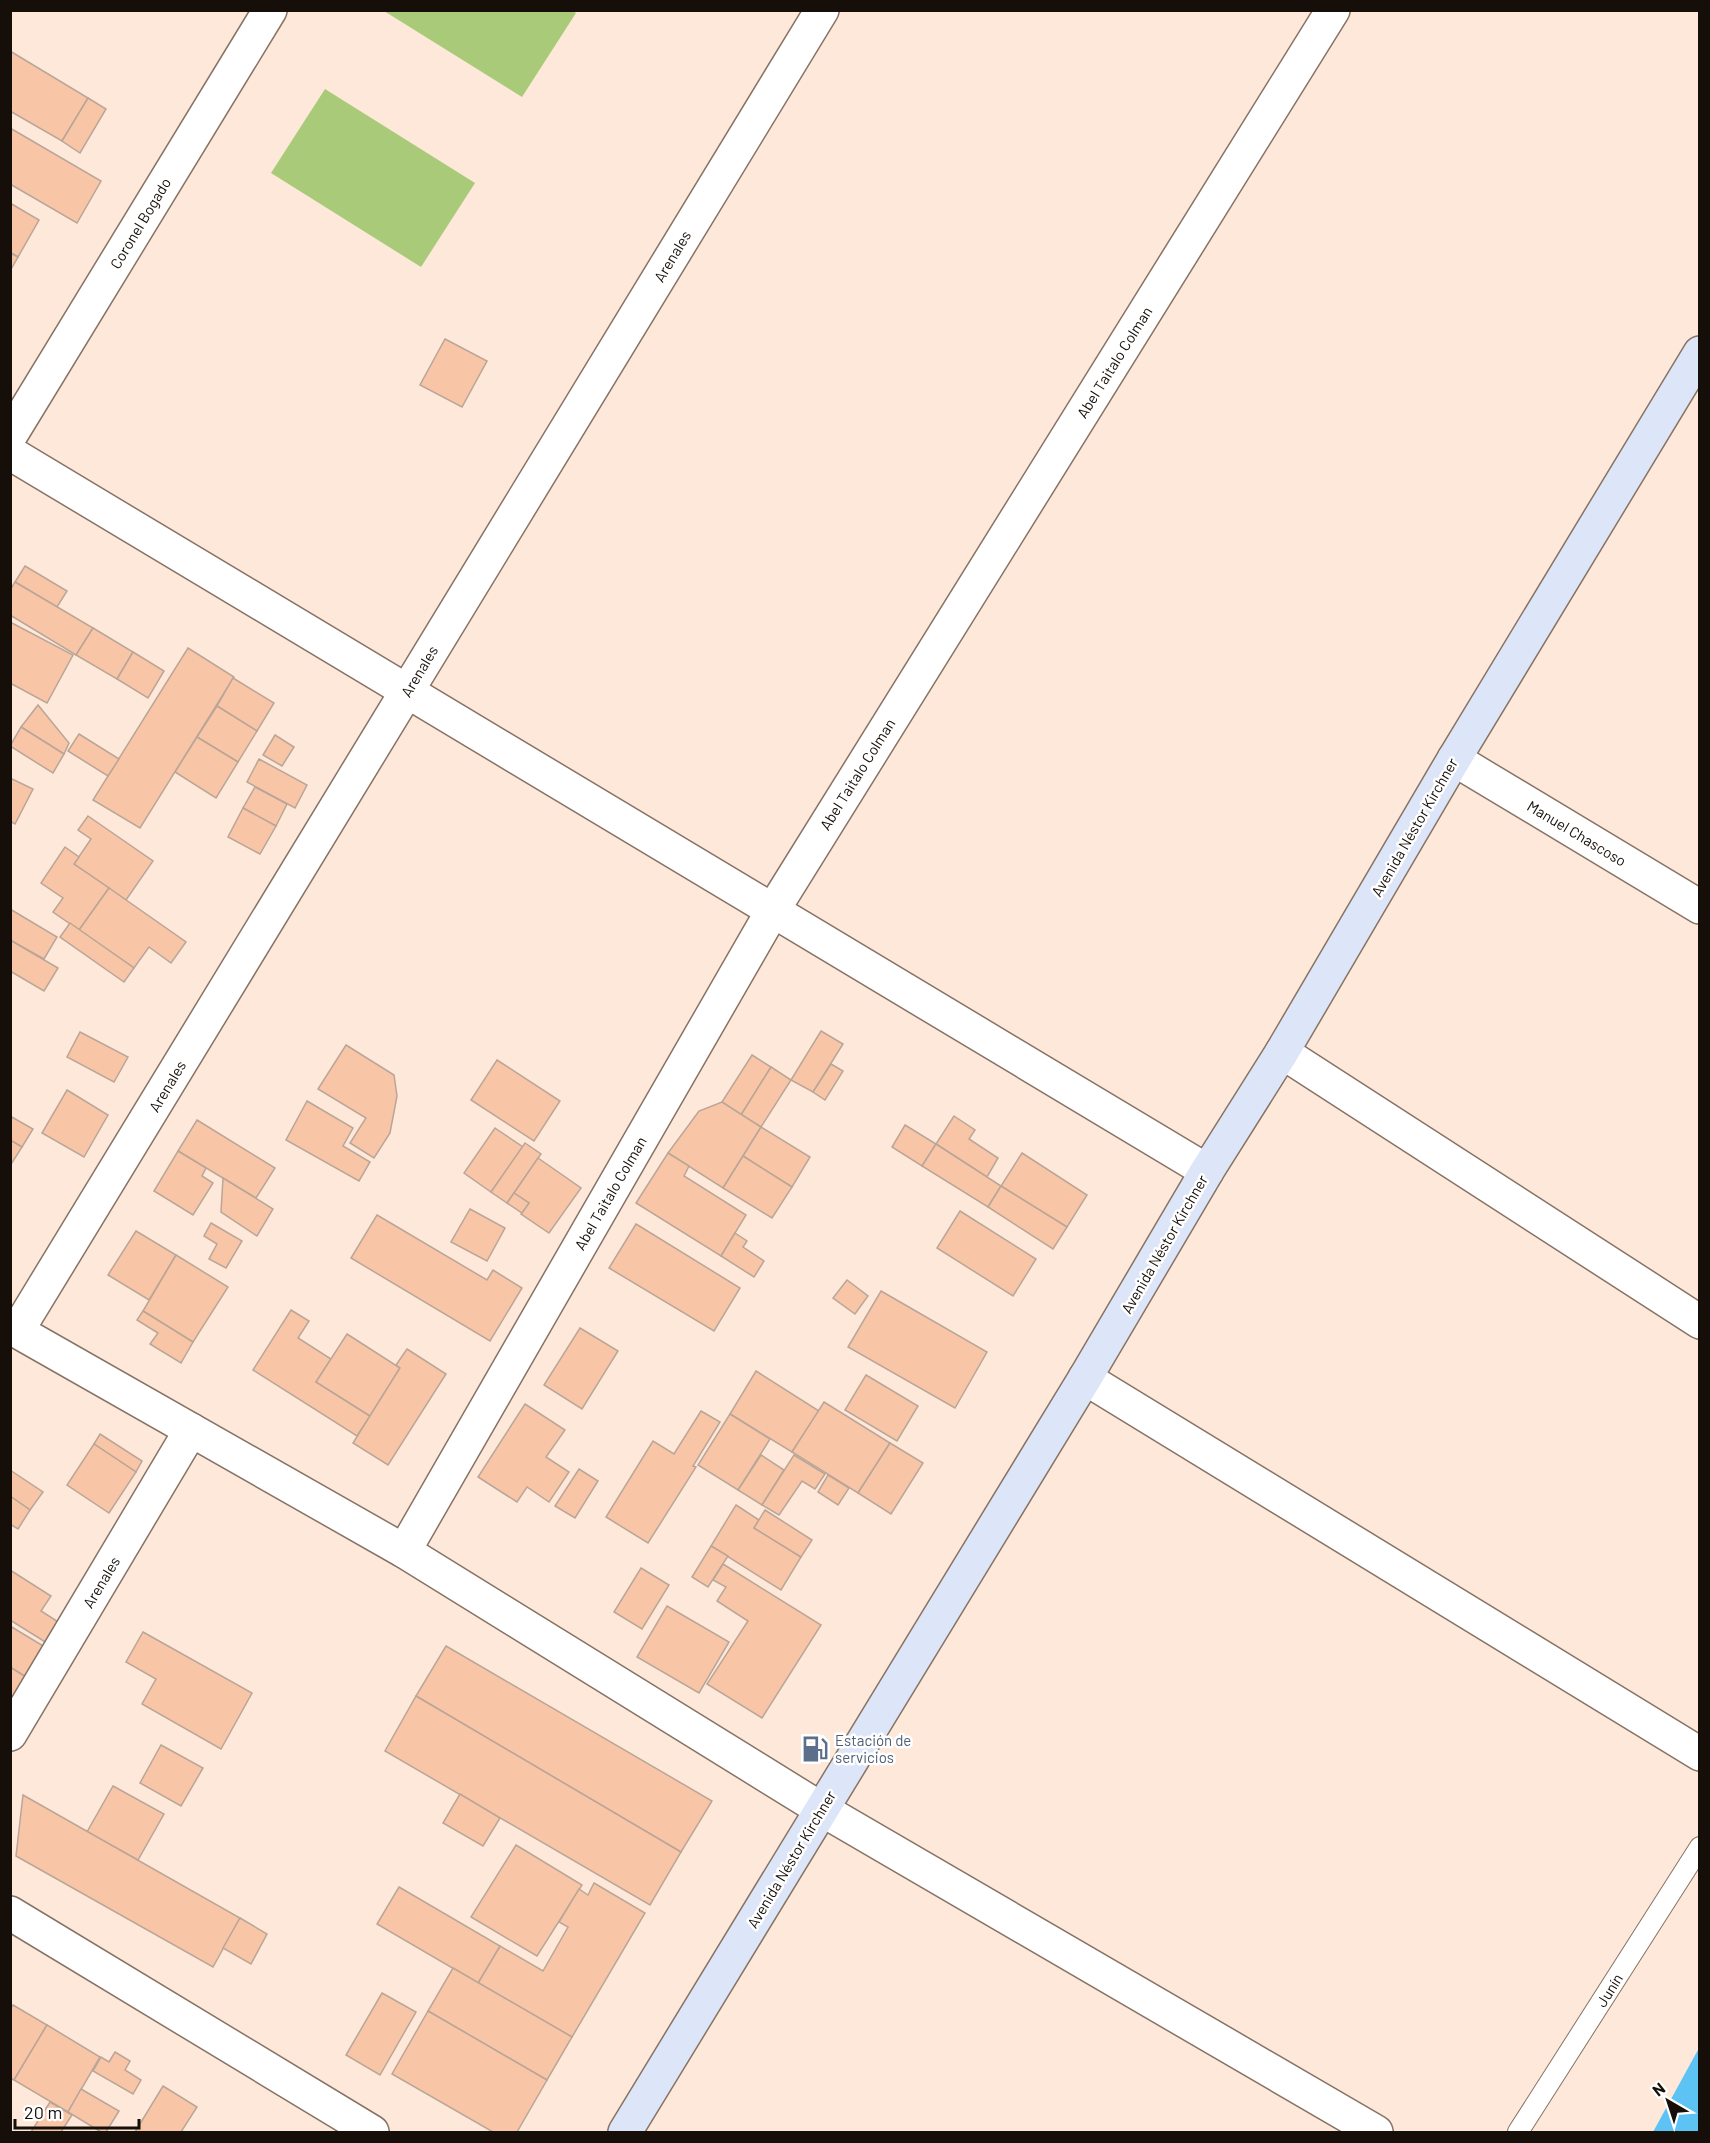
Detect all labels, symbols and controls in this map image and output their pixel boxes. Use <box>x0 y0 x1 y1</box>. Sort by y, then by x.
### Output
street label: Coronel Bogado <box>106 174 174 272</box>
street label: Arenales <box>650 227 694 285</box>
street label: Abel Taitalo Colman <box>1072 303 1156 421</box>
street label: Arenales <box>397 642 441 700</box>
street label: Abel Taitalo Colman <box>815 715 899 833</box>
street label: Avenida Néstor Kirchner <box>1367 754 1461 900</box>
street label: Manuel Chascoso <box>1524 796 1630 870</box>
street label: Arenales <box>145 1057 189 1115</box>
street label: Abel Taitalo Colman <box>570 1133 650 1253</box>
street label: Avenida Néstor Kirchner <box>1117 1171 1211 1317</box>
street label: Arenales <box>79 1553 123 1611</box>
place label: Estación de servicios <box>835 1731 911 1766</box>
fuel station icon: Estación de servicios <box>800 1734 830 1764</box>
street label: Avenida Néstor Kirchner <box>743 1787 839 1931</box>
street label: Junín <box>1592 1970 1626 2010</box>
north arrow <box>1638 2071 1698 2131</box>
text: N <box>1648 2078 1668 2100</box>
scale bar <box>15 2092 140 2130</box>
text: 20 m <box>24 2101 62 2123</box>

